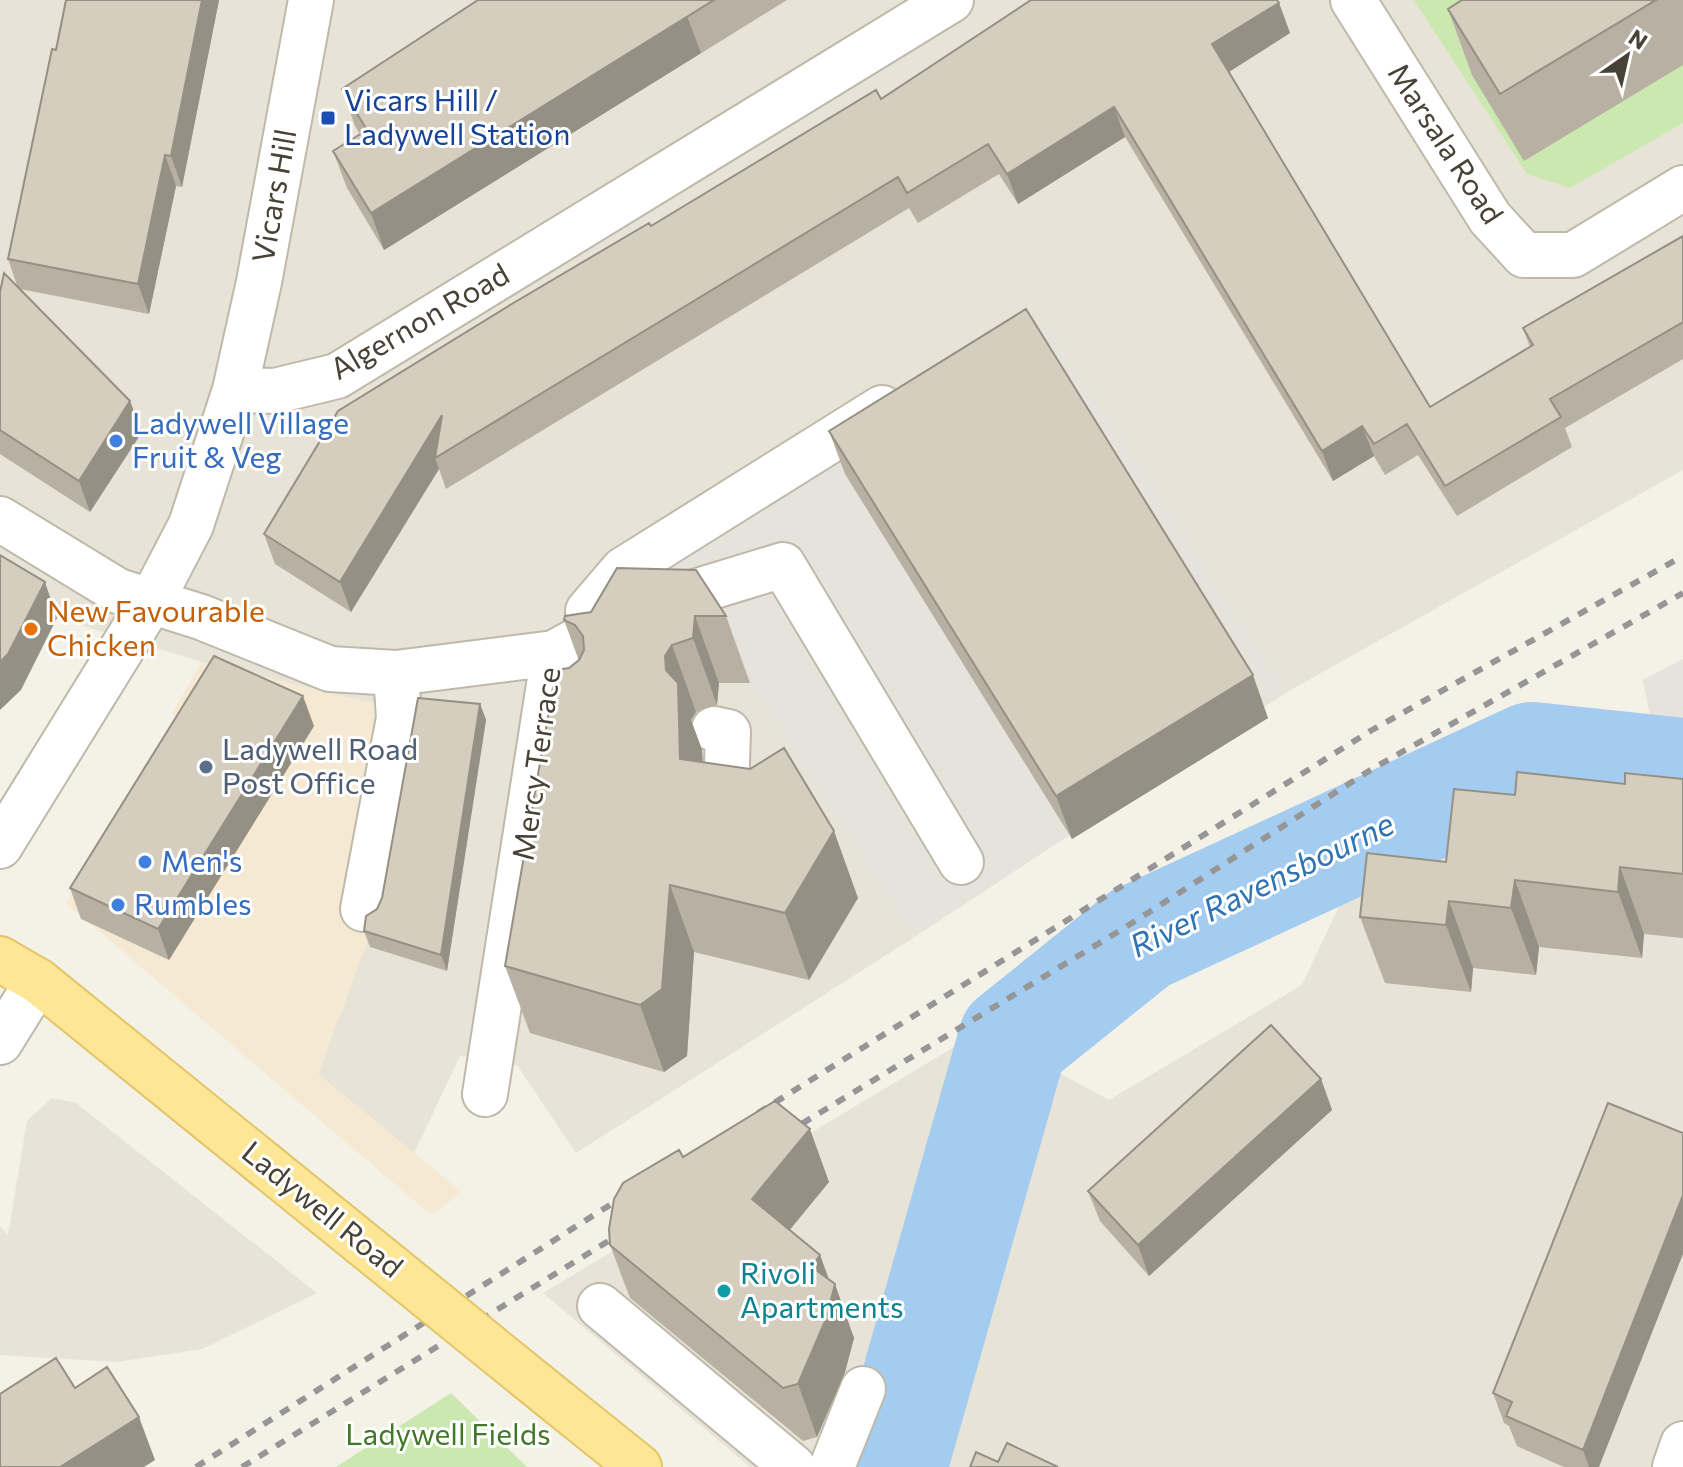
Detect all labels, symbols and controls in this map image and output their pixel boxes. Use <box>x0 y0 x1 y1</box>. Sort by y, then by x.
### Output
north arrow <box>1587 16 1667 96</box>
text: N <box>1624 23 1653 55</box>
street label: Marsala Road <box>1381 55 1513 230</box>
place label: Vicars Hill / Ladywell Station <box>344 80 570 151</box>
marker: Vicars Hill / Ladywell Station <box>319 109 337 127</box>
street label: Vicars Hill <box>243 126 302 265</box>
street label: Algernon Road <box>323 254 515 386</box>
place label: Ladywell Village Fruit & Veg <box>132 403 349 474</box>
marker: Ladywell Village Fruit & Veg <box>107 432 125 450</box>
place label: New Favourable Chicken <box>47 591 265 662</box>
marker: New Favourable Chicken <box>22 620 40 638</box>
street label: Mercy Terrace <box>503 665 566 863</box>
place label: Ladywell Road Post Office <box>222 729 418 800</box>
marker: Ladywell Road Post Office <box>197 758 215 776</box>
water label: River Ravensbourne <box>1123 802 1400 964</box>
place label: Men's <box>161 841 242 878</box>
marker: Men's <box>136 853 154 871</box>
place label: Rumbles <box>134 884 252 921</box>
marker: Rumbles <box>109 896 127 914</box>
street label: Ladywell Road <box>236 1132 411 1284</box>
place label: Rivoli Apartments <box>740 1253 904 1324</box>
marker: Rivoli Apartments <box>715 1282 733 1300</box>
park label: Ladywell Fields <box>345 1414 551 1451</box>

